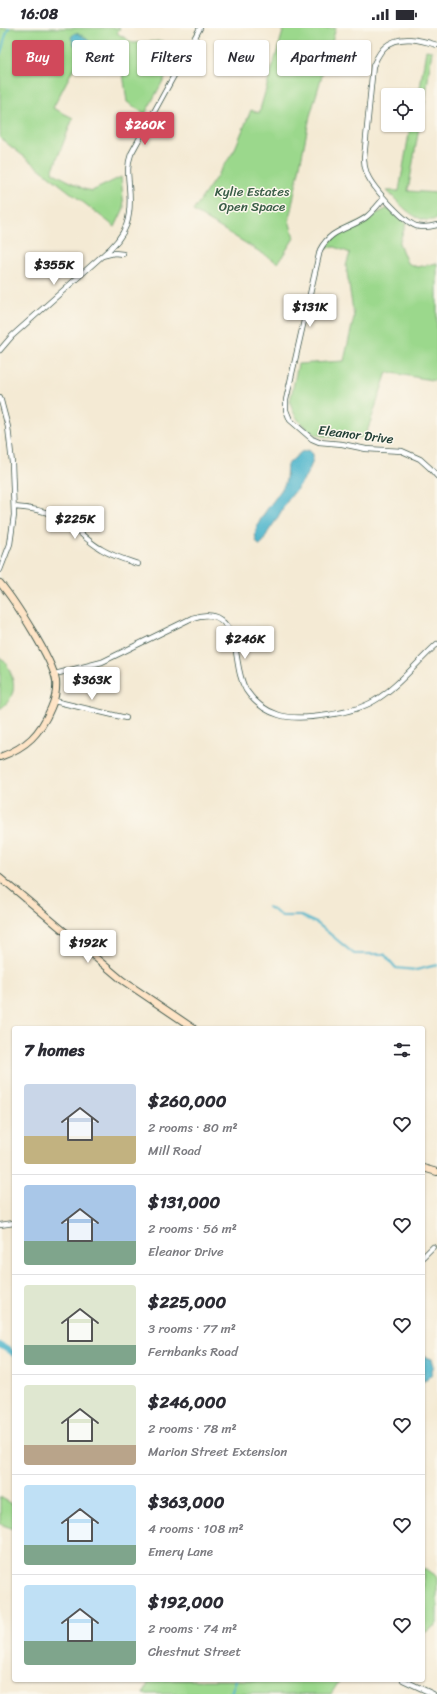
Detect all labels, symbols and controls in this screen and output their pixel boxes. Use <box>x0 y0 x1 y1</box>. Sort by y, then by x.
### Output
text: 16:08 <box>20 1 58 27</box>
chip: Buy <box>12 40 64 76</box>
chip: Rent <box>72 40 129 76</box>
chip: Filters <box>137 40 206 76</box>
chip: New <box>214 40 269 76</box>
chip: Apartment <box>277 40 371 76</box>
map controls <box>381 88 425 132</box>
button: locate <box>381 88 425 132</box>
pin: $260K <box>117 112 173 146</box>
text: $260K <box>125 113 165 136</box>
park label: Kylie Estates Open Space <box>215 180 290 218</box>
pin: $355K <box>26 252 82 286</box>
text: $355K <box>34 253 74 276</box>
pin: $131K <box>282 294 338 328</box>
text: $131K <box>293 295 327 318</box>
street label: Eleanor Drive <box>317 418 395 451</box>
pin: $225K <box>47 506 103 540</box>
text: $225K <box>55 507 95 530</box>
pin: $246K <box>217 626 273 660</box>
text: $246K <box>225 627 265 650</box>
pin: $363K <box>64 667 120 701</box>
text: $363K <box>73 668 111 691</box>
pin: $192K <box>60 930 116 964</box>
text: $192K <box>69 931 107 954</box>
text: 7 homes <box>24 1035 84 1065</box>
icon: filters <box>391 1039 413 1061</box>
text: $260,000 <box>148 1086 226 1116</box>
icon: home <box>56 1100 104 1148</box>
icon: heart <box>391 1113 413 1135</box>
text: 2 rooms · 80 m² <box>148 1116 238 1139</box>
text: Mill Road <box>148 1139 201 1162</box>
text: $131,000 <box>148 1187 220 1217</box>
icon: home <box>56 1201 104 1249</box>
icon: heart <box>391 1214 413 1236</box>
text: 2 rooms · 56 m² <box>148 1217 237 1240</box>
text: Eleanor Drive <box>148 1240 224 1263</box>
text: $225,000 <box>148 1287 226 1317</box>
icon: home <box>56 1301 104 1349</box>
icon: heart <box>391 1314 413 1336</box>
text: 3 rooms · 77 m² <box>148 1317 236 1340</box>
text: Fernbanks Road <box>148 1340 238 1363</box>
text: $246,000 <box>148 1387 226 1417</box>
icon: home <box>56 1401 104 1449</box>
icon: heart <box>391 1414 413 1436</box>
text: 2 rooms · 78 m² <box>148 1417 237 1440</box>
text: Marion Street Extension <box>148 1440 287 1463</box>
text: $363,000 <box>148 1487 225 1517</box>
icon: home <box>56 1501 104 1549</box>
icon: heart <box>391 1514 413 1536</box>
text: 4 rooms · 108 m² <box>148 1517 244 1540</box>
text: Emery Lane <box>148 1540 213 1563</box>
text: $192,000 <box>148 1587 224 1617</box>
icon: home <box>56 1601 104 1649</box>
icon: heart <box>391 1614 413 1636</box>
text: 2 rooms · 74 m² <box>148 1617 237 1640</box>
text: Chestnut Street <box>148 1640 241 1663</box>

